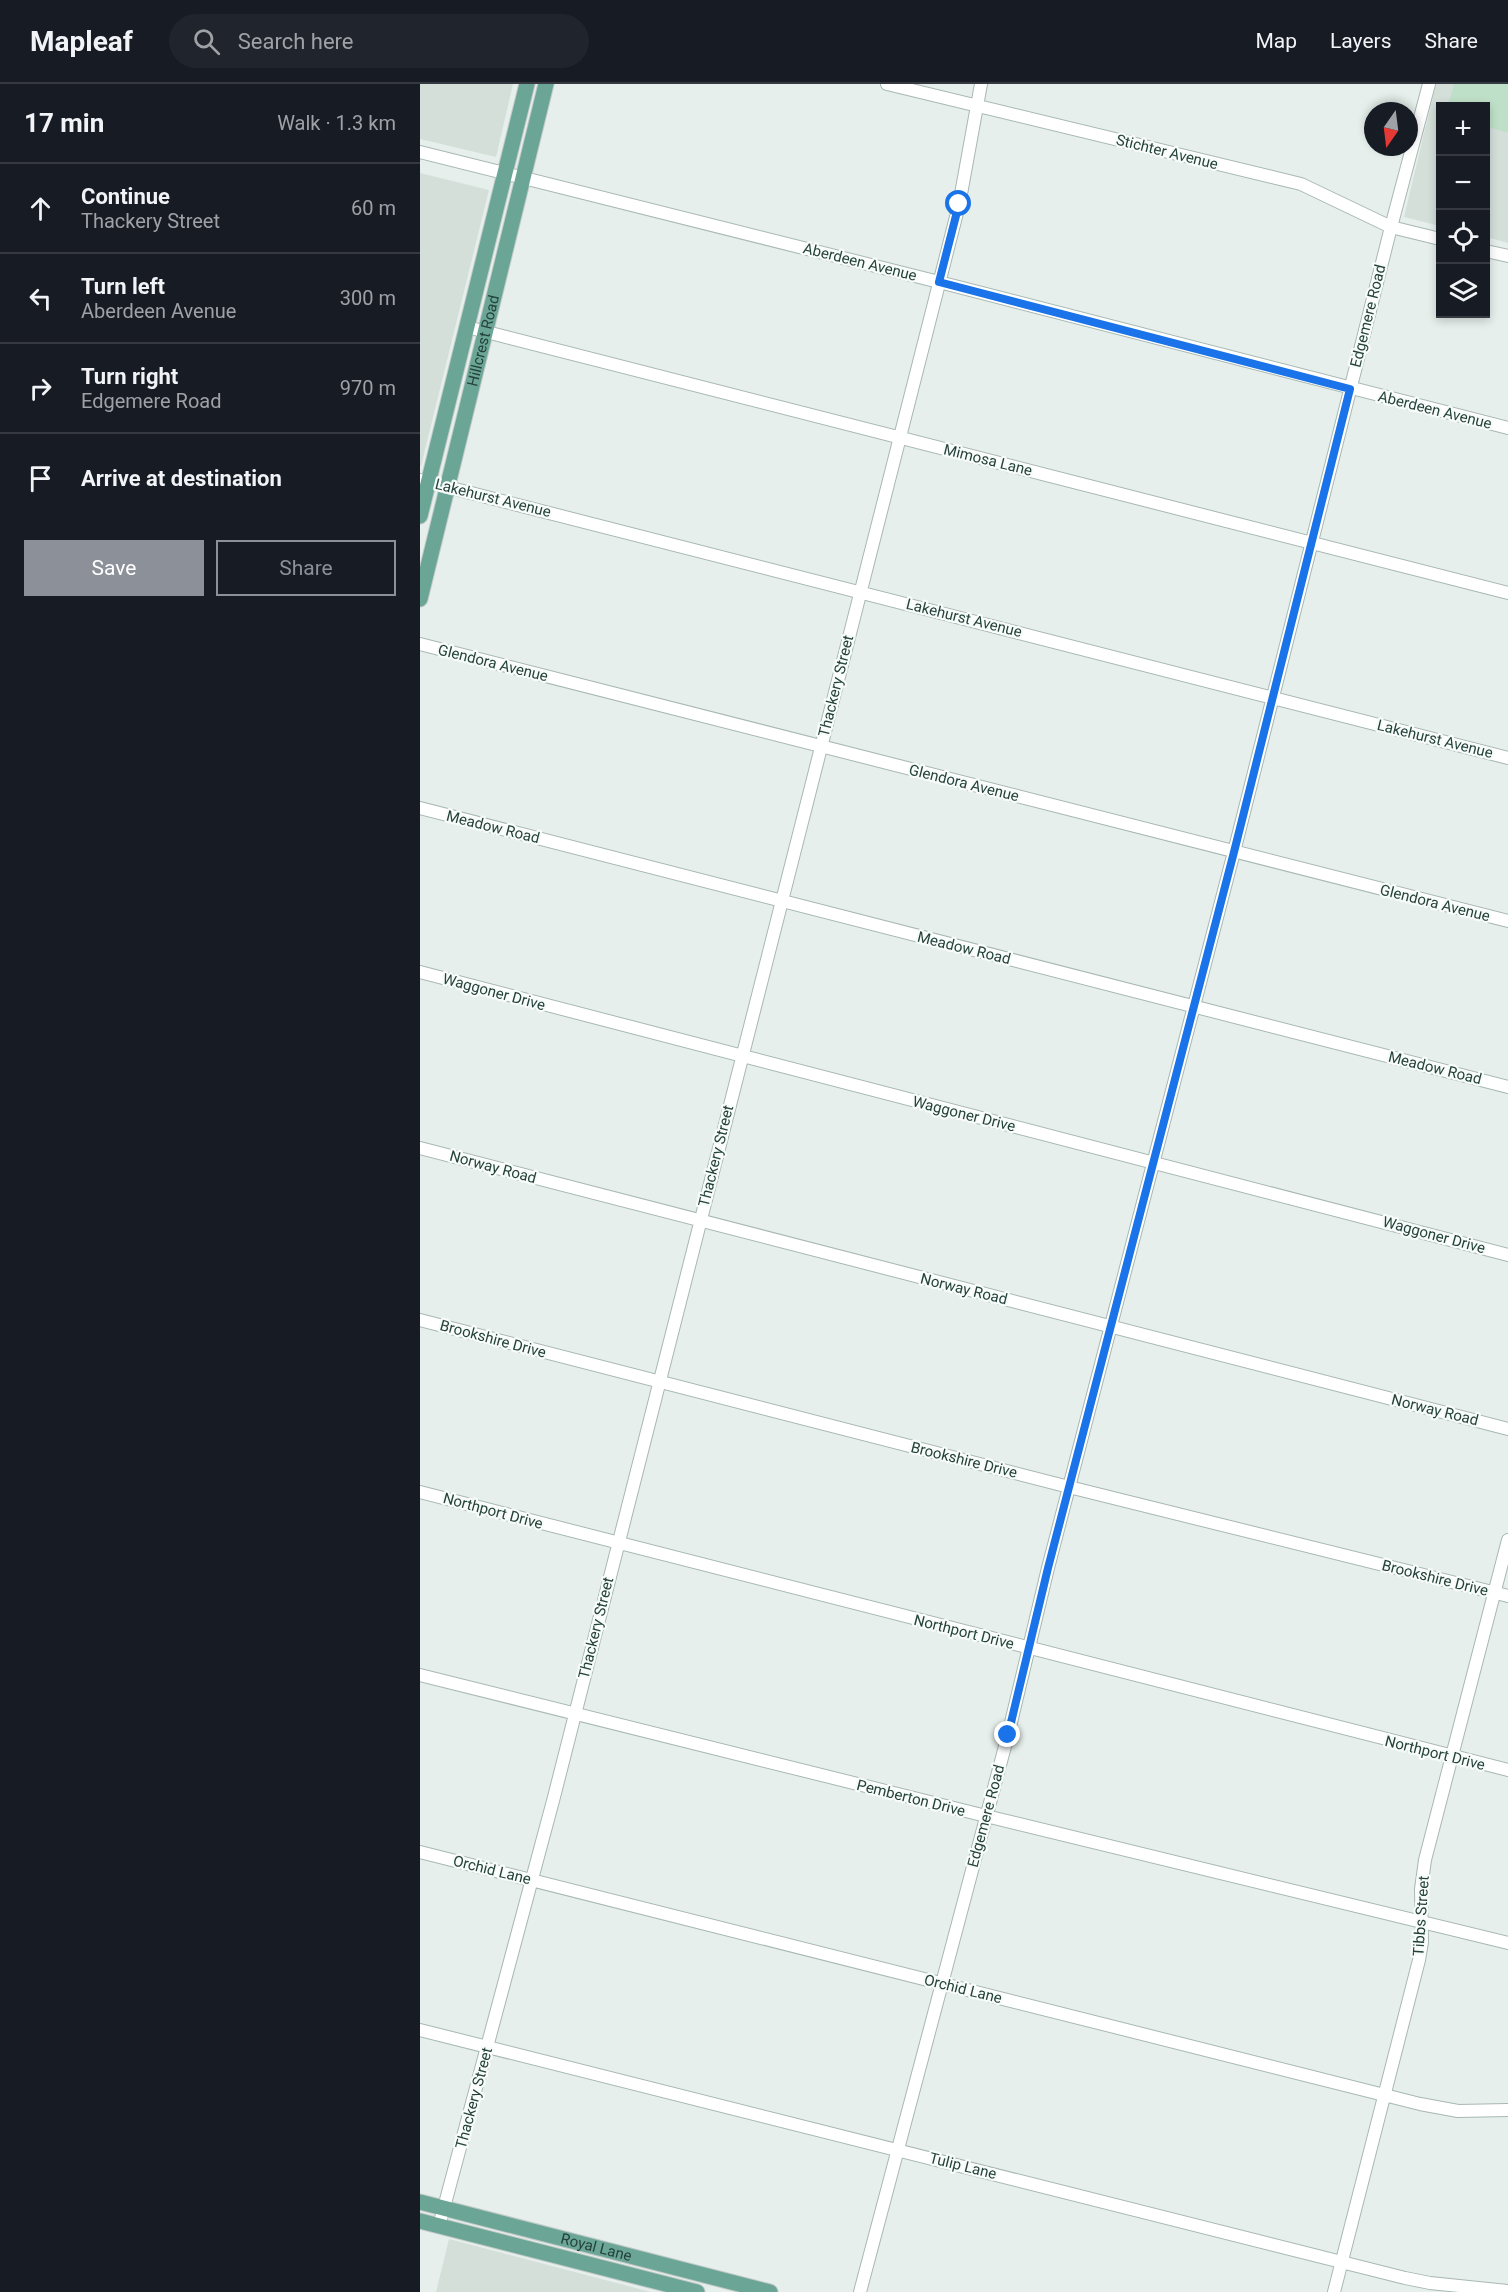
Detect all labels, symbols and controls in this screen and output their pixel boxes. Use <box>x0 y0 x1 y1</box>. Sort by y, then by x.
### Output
search box <box>169 14 589 68</box>
text: Mapleaf <box>30 25 133 58</box>
icon: search <box>190 25 223 58</box>
text: Search here <box>238 29 354 54</box>
text: Map <box>1255 29 1297 53</box>
text: Layers <box>1330 29 1391 53</box>
text: Share <box>1424 29 1478 53</box>
north arrow <box>1364 102 1418 156</box>
map controls <box>1436 102 1490 318</box>
button: + <box>1436 102 1490 156</box>
text: 17 min <box>24 108 104 138</box>
text: Walk · 1.3 km <box>277 111 396 135</box>
street label: Stichter Avenue <box>1114 131 1220 173</box>
button: − <box>1436 156 1490 210</box>
text: Continue <box>81 184 170 209</box>
route start <box>945 190 971 216</box>
icon: ahead <box>24 192 57 225</box>
text: 60 m <box>351 196 396 220</box>
text: Thackery Street <box>81 209 220 233</box>
button: locate <box>1436 210 1490 264</box>
street label: Aberdeen Avenue <box>801 239 919 285</box>
street label: Edgemere Road <box>1347 263 1389 369</box>
button: layers <box>1436 264 1490 318</box>
text: Turn left <box>81 274 165 299</box>
icon: left <box>24 282 57 315</box>
text: 300 m <box>340 286 396 310</box>
street label: Hillcrest Road <box>463 293 503 388</box>
text: Aberdeen Avenue <box>81 299 236 323</box>
text: Turn right <box>81 364 178 389</box>
icon: right <box>24 372 57 405</box>
text: 970 m <box>340 376 396 400</box>
street label: Aberdeen Avenue <box>1376 387 1494 433</box>
text: Edgemere Road <box>81 389 222 413</box>
street label: Mimosa Lane <box>942 440 1034 480</box>
icon: arrive <box>24 462 57 495</box>
text: Arrive at destination <box>81 466 282 491</box>
street label: Lakehurst Avenue <box>433 475 553 521</box>
button: Save <box>24 540 204 596</box>
button: Share <box>216 540 396 596</box>
street label: Lakehurst Avenue <box>904 595 1024 641</box>
street label: Thackery Street <box>815 633 857 739</box>
street label: Glendora Avenue <box>436 641 550 685</box>
street label: Lakehurst Avenue <box>1375 716 1495 762</box>
street label: Glendora Avenue <box>907 761 1021 805</box>
street label: Meadow Road <box>444 807 542 847</box>
street label: Glendora Avenue <box>1378 881 1492 925</box>
street label: Meadow Road <box>915 928 1013 968</box>
street label: Waggoner Drive <box>441 970 547 1014</box>
street label: Meadow Road <box>1386 1048 1484 1088</box>
street label: Waggoner Drive <box>911 1093 1017 1135</box>
street label: Thackery Street <box>695 1103 737 1209</box>
street label: Norway Road <box>448 1147 538 1187</box>
street label: Waggoner Drive <box>1381 1213 1487 1257</box>
street label: Norway Road <box>919 1269 1009 1309</box>
street label: Brookshire Drive <box>438 1316 548 1362</box>
street label: Norway Road <box>1390 1390 1480 1430</box>
street label: Brookshire Drive <box>909 1438 1019 1482</box>
street label: Northport Drive <box>441 1489 545 1533</box>
street label: Brookshire Drive <box>1380 1556 1490 1600</box>
street label: Thackery Street <box>575 1575 617 1681</box>
street label: Northport Drive <box>912 1611 1016 1653</box>
route end <box>994 1721 1020 1747</box>
street label: Northport Drive <box>1383 1732 1487 1774</box>
street label: Edgemere Road <box>964 1763 1008 1869</box>
street label: Pemberton Drive <box>855 1776 967 1820</box>
street label: Orchid Lane <box>451 1852 533 1888</box>
street label: Tibbs Street <box>1409 1875 1433 1957</box>
street label: Orchid Lane <box>922 1971 1004 2007</box>
street label: Thackery Street <box>452 2045 496 2151</box>
street label: Tulip Lane <box>928 2149 998 2183</box>
street label: Royal Lane <box>559 2230 634 2265</box>

